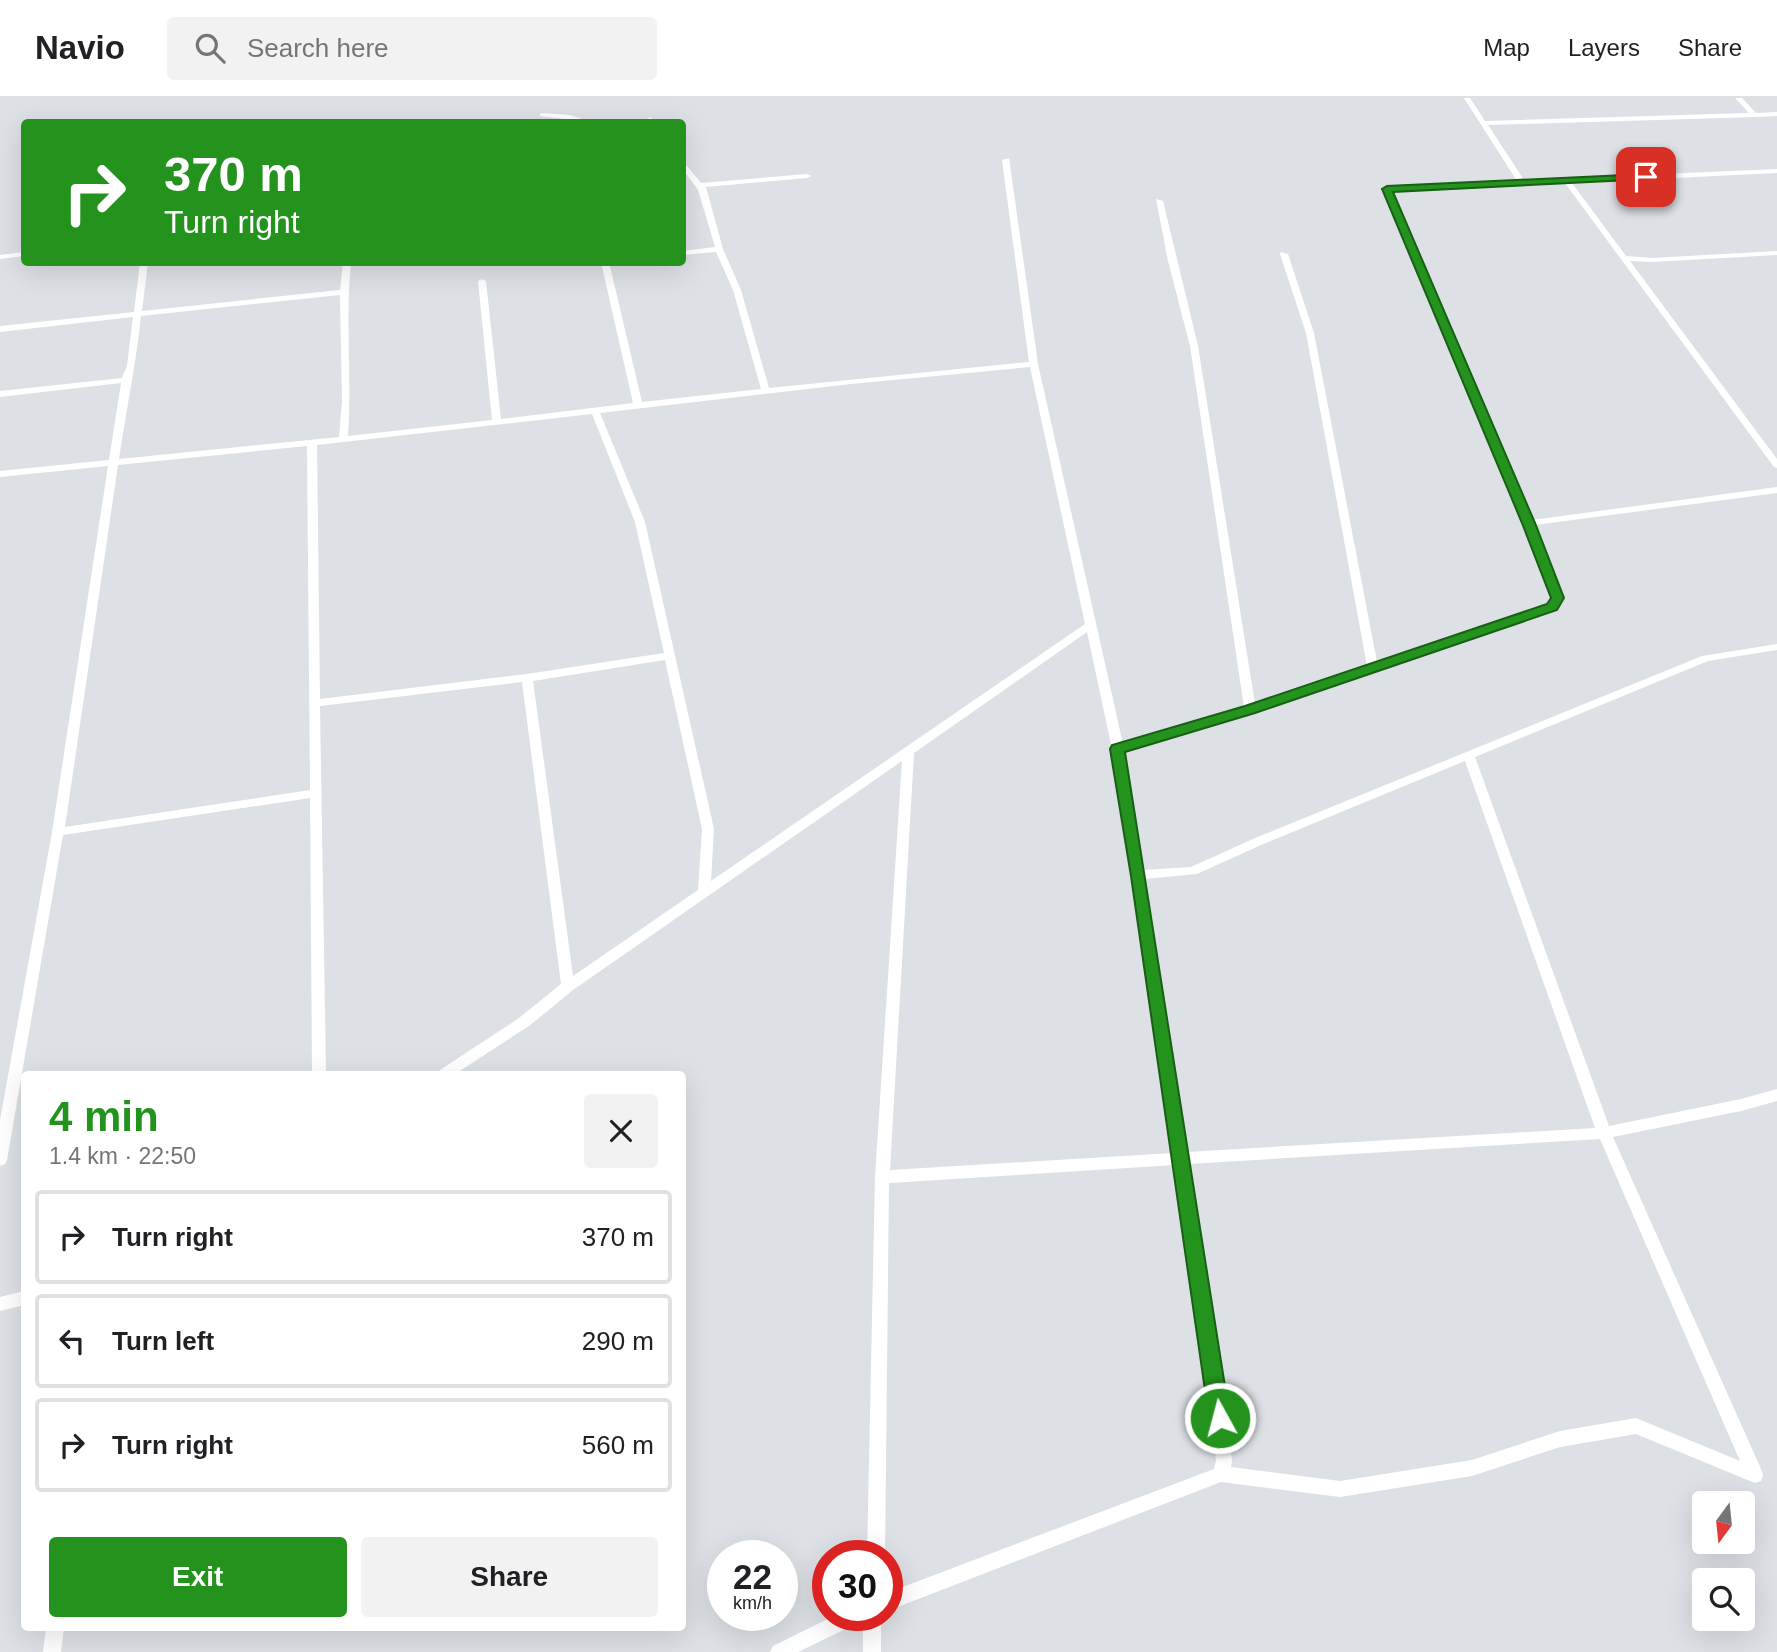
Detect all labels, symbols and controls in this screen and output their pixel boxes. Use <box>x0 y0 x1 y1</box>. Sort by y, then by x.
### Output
search box <box>167 17 657 80</box>
text: Navio <box>35 29 125 66</box>
icon: search <box>191 29 229 67</box>
text: Search here <box>247 33 389 63</box>
text: Map <box>1483 34 1530 61</box>
text: Layers <box>1568 34 1640 61</box>
text: Share <box>1678 34 1742 61</box>
icon: right <box>49 147 140 238</box>
text: 370 m <box>164 147 303 201</box>
pin <box>1616 147 1676 207</box>
icon: arrive <box>1627 158 1665 196</box>
text: Turn right <box>164 204 300 240</box>
text: 4 min <box>49 1093 159 1140</box>
button: close <box>584 1094 658 1168</box>
text: 1.4 km · 22:50 <box>49 1143 196 1169</box>
icon: right <box>53 1218 91 1256</box>
text: Turn right <box>112 1222 233 1252</box>
text: 370 m <box>582 1222 654 1252</box>
icon: left <box>53 1322 91 1360</box>
text: Turn left <box>112 1326 214 1356</box>
text: 290 m <box>582 1326 654 1356</box>
position arrow <box>1183 1381 1257 1455</box>
icon: right <box>53 1426 91 1464</box>
text: Turn right <box>112 1430 233 1460</box>
text: 560 m <box>582 1430 654 1460</box>
north arrow <box>1692 1491 1755 1554</box>
map controls <box>1692 1491 1755 1631</box>
button: Exit <box>49 1537 347 1617</box>
button: Share <box>361 1537 658 1617</box>
speed limit sign: 30 <box>812 1540 903 1631</box>
text: 22 <box>733 1557 772 1596</box>
button: search <box>1692 1568 1755 1631</box>
text: km/h <box>733 1593 772 1613</box>

